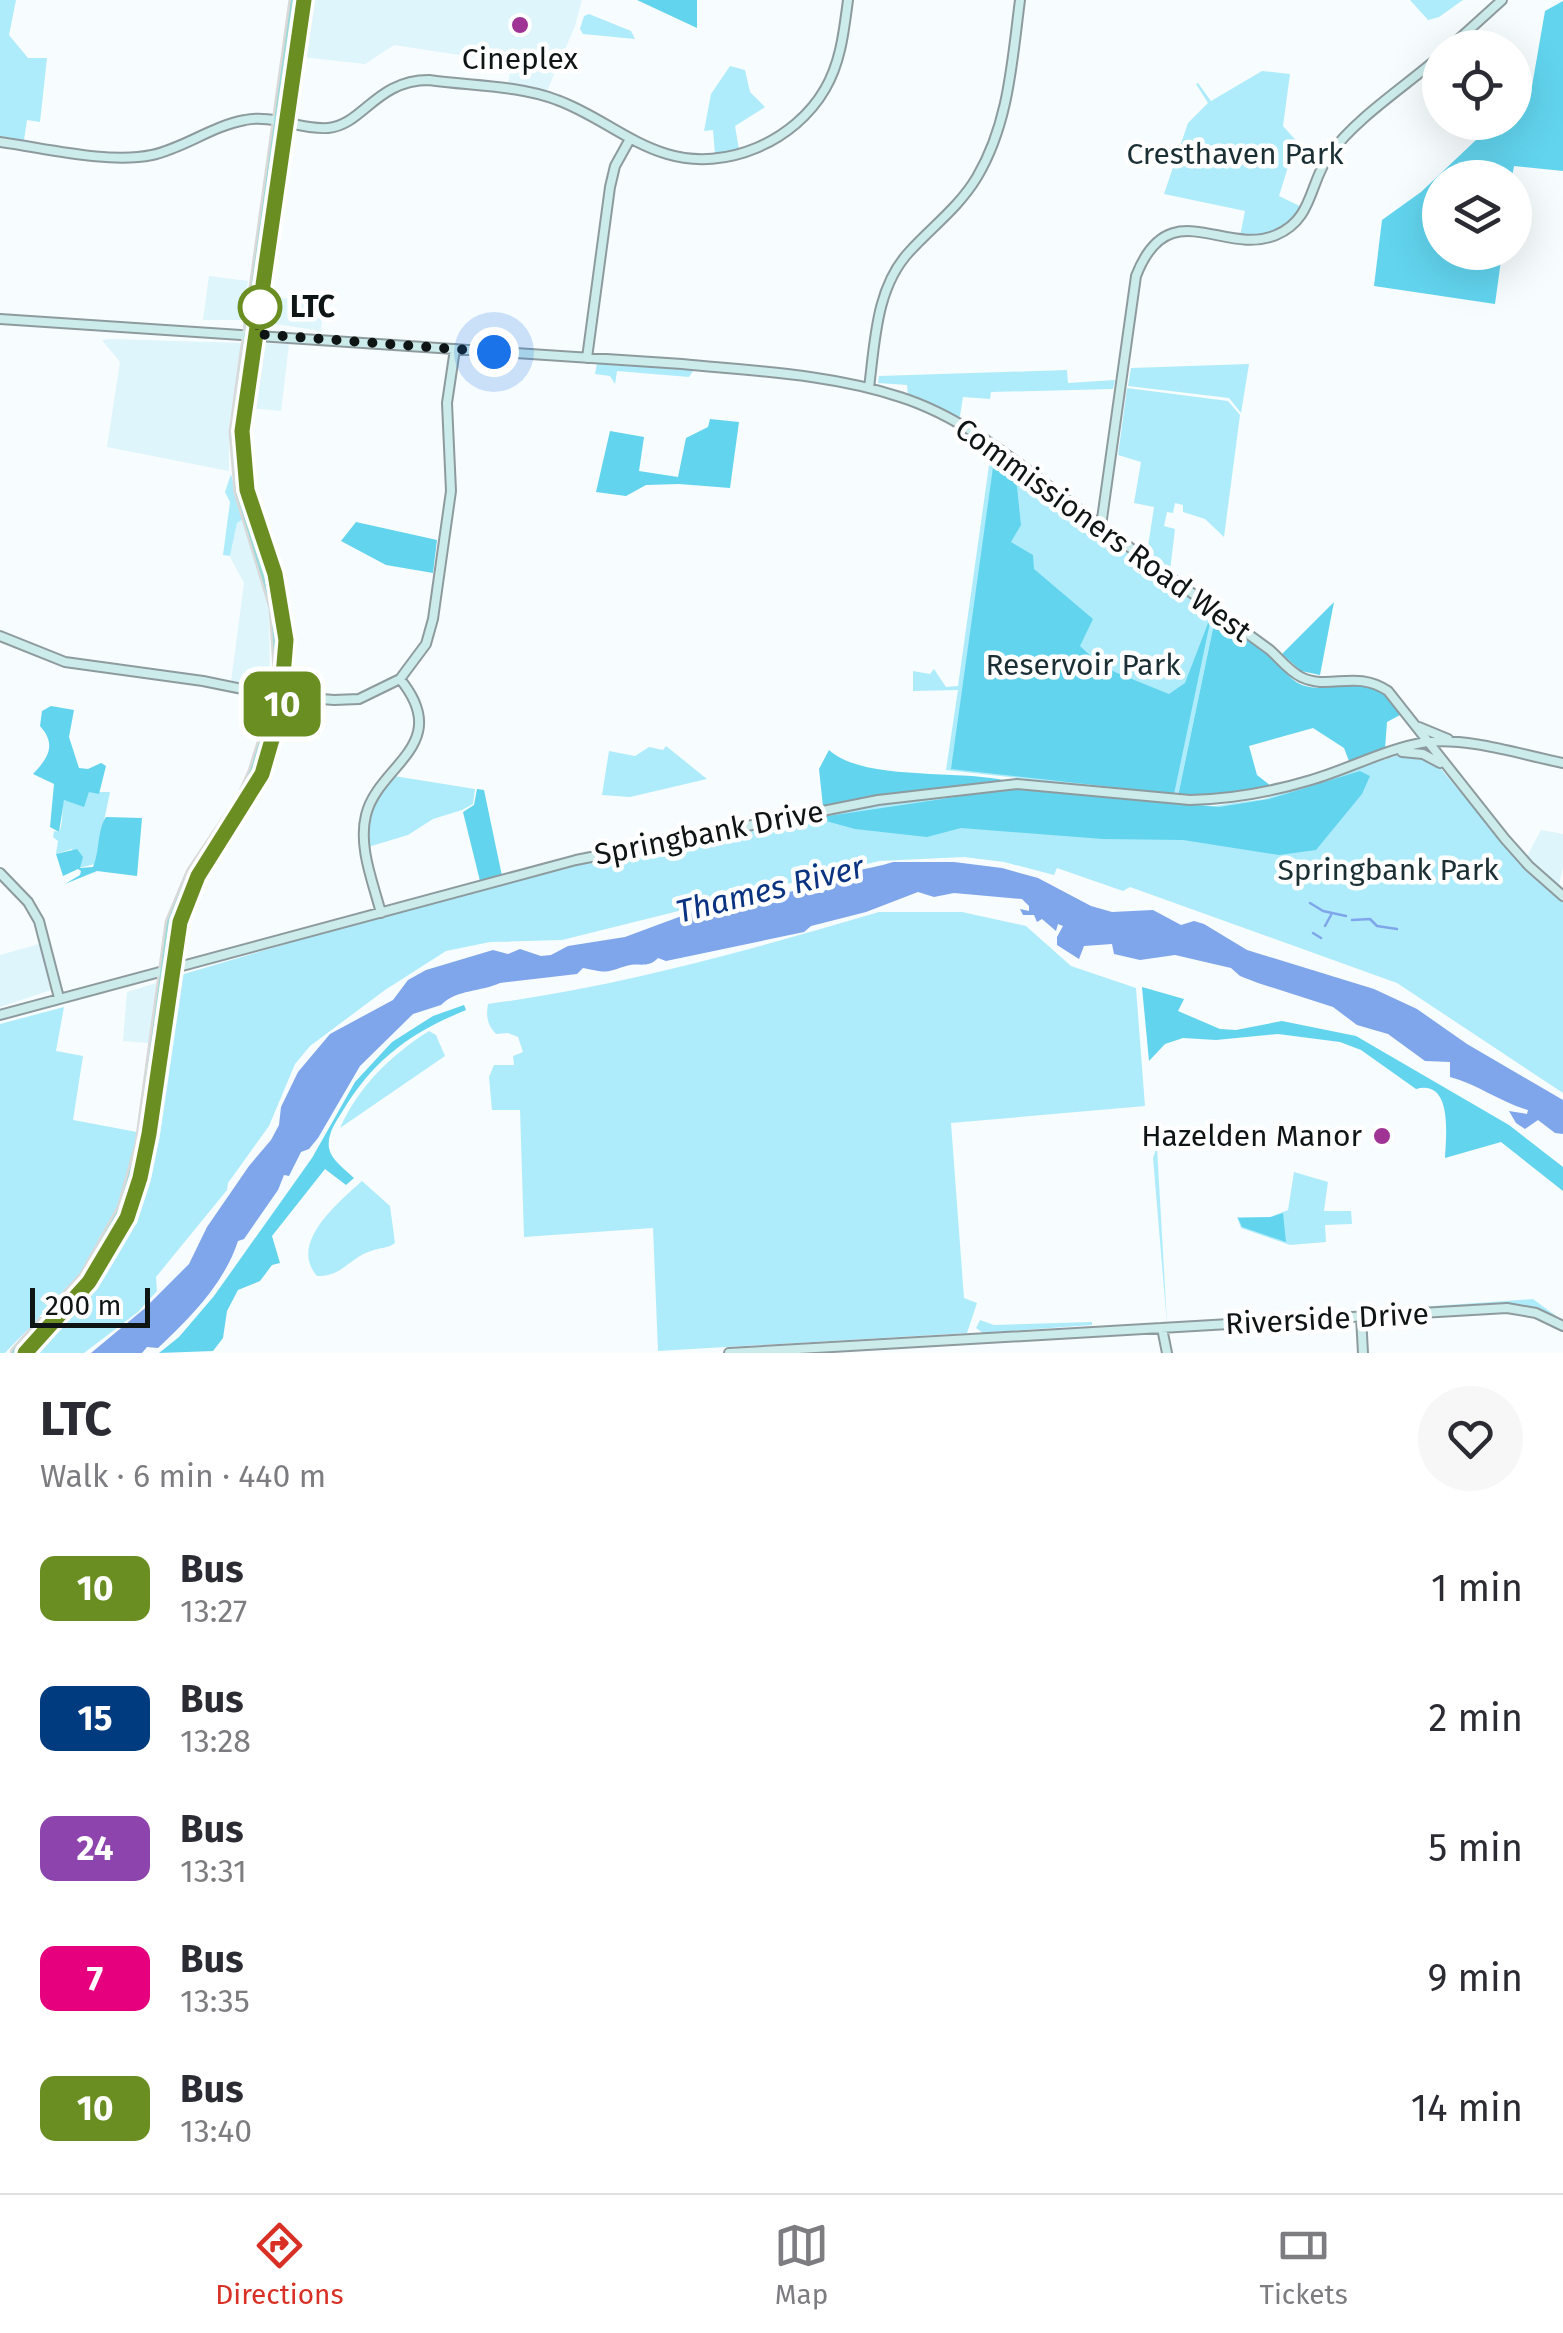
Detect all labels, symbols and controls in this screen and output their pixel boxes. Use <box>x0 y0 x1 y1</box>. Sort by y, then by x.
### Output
marker: Cineplex <box>509 14 531 36</box>
map controls <box>1422 30 1532 270</box>
button: locate <box>1422 30 1532 140</box>
place label: Cineplex <box>462 41 579 77</box>
park label: Cresthaven Park <box>1126 136 1344 172</box>
button: layers <box>1422 160 1532 270</box>
marker: LTC <box>239 286 281 328</box>
place label: LTC <box>290 289 336 325</box>
your location <box>469 327 519 377</box>
street label: Commissioners Road West <box>948 410 1258 650</box>
park label: Reservoir Park <box>985 647 1181 683</box>
line badge: 10 <box>237 672 327 736</box>
text: 10 <box>264 683 300 725</box>
street label: Springbank Drive <box>591 793 827 873</box>
water label: Thames River <box>672 847 870 931</box>
park label: Springbank Park <box>1277 852 1499 888</box>
place label: Hazelden Manor <box>1141 1118 1362 1154</box>
marker: Hazelden Manor <box>1371 1125 1393 1147</box>
scale bar <box>30 1283 150 1328</box>
text: 200 m <box>45 1289 122 1322</box>
street label: Riverside Drive <box>1224 1296 1430 1342</box>
button: heart <box>1418 1386 1523 1491</box>
text: LTC <box>40 1390 112 1448</box>
text: Walk · 6 min · 440 m <box>40 1457 326 1495</box>
text: Bus <box>180 1546 244 1592</box>
text: 1 min <box>1431 1565 1523 1611</box>
text: 10 <box>77 1567 113 1609</box>
text: 13:27 <box>180 1592 247 1630</box>
text: Bus <box>180 1676 244 1722</box>
text: 2 min <box>1429 1695 1523 1741</box>
text: 15 <box>77 1697 113 1739</box>
text: 13:28 <box>180 1722 251 1760</box>
text: Bus <box>180 1806 244 1852</box>
text: 5 min <box>1428 1825 1523 1871</box>
text: 24 <box>77 1827 113 1869</box>
text: 13:31 <box>180 1852 247 1890</box>
text: Bus <box>180 1936 244 1982</box>
text: 9 min <box>1427 1955 1523 2001</box>
text: 7 <box>87 1957 103 1999</box>
text: 13:35 <box>180 1982 250 2020</box>
text: Bus <box>180 2066 244 2112</box>
text: 14 min <box>1411 2085 1523 2131</box>
text: 10 <box>77 2087 113 2129</box>
text: 13:40 <box>180 2112 252 2150</box>
tab: Directions <box>215 2218 344 2311</box>
tab: Map <box>774 2218 829 2311</box>
tab: Tickets <box>1259 2218 1348 2311</box>

